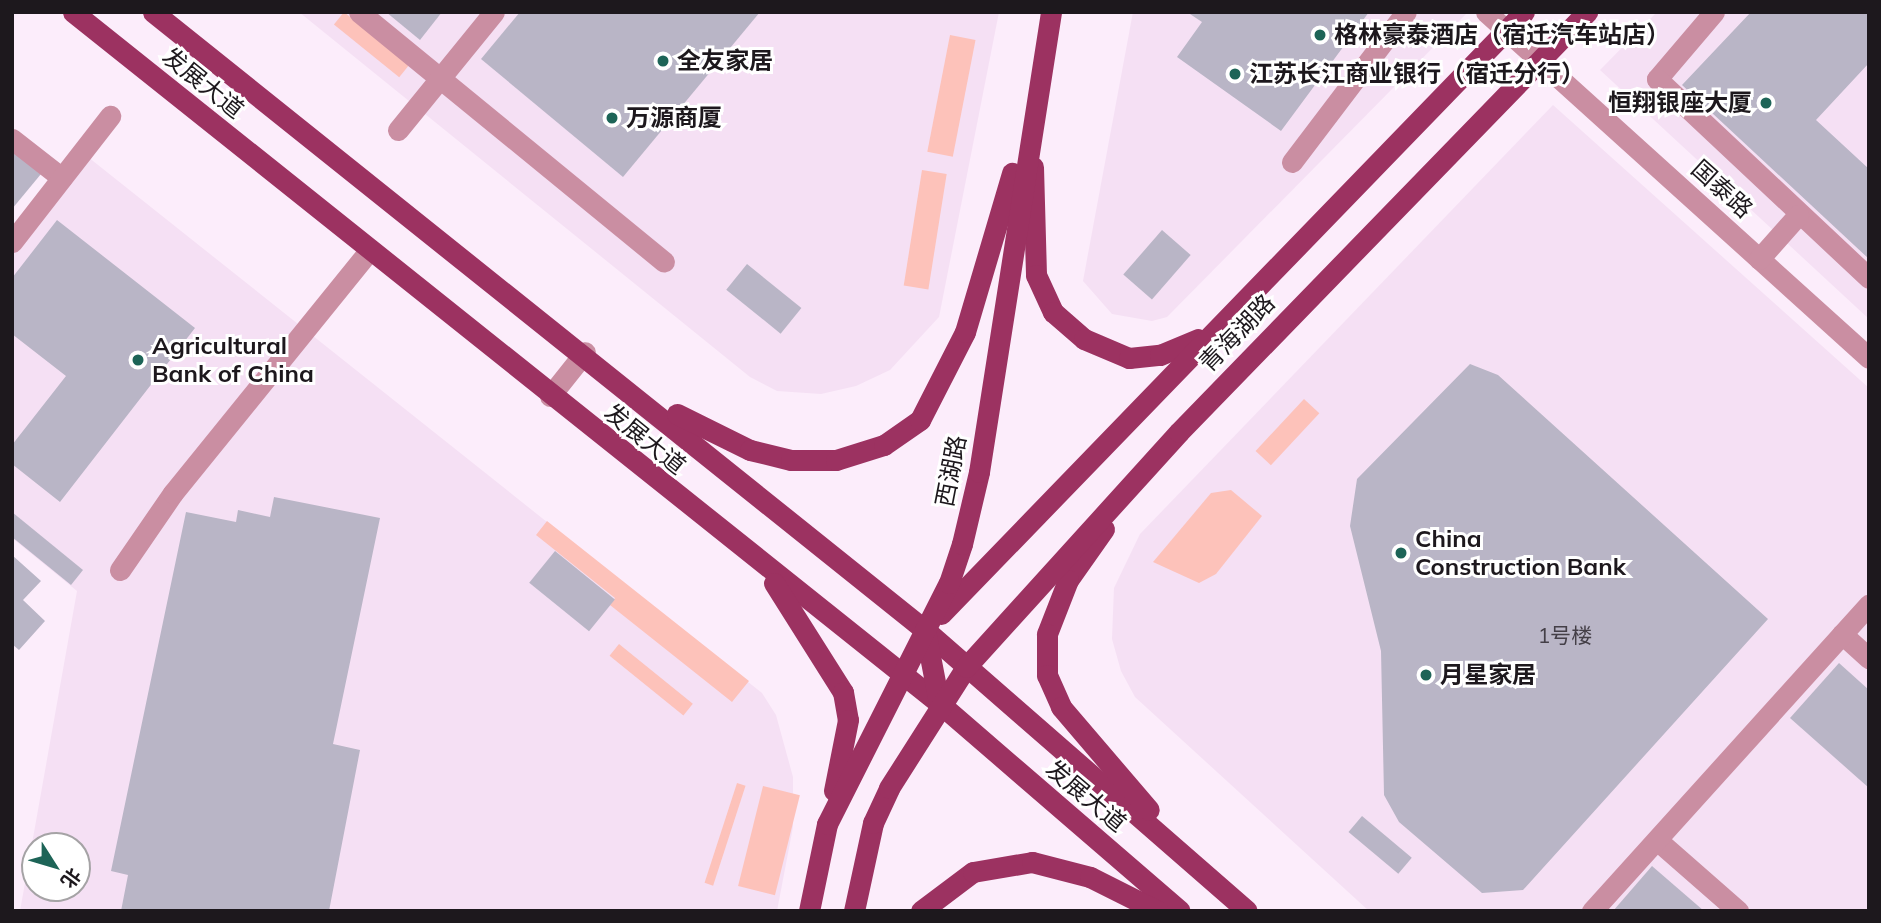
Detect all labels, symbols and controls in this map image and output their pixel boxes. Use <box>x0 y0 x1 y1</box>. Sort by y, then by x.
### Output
place label: 格林豪泰酒店（宿迁汽车站店） <box>1334 21 1670 49</box>
marker: 格林豪泰酒店（宿迁汽车站店） <box>1312 27 1328 43</box>
street label: 发展大道 <box>157 42 249 124</box>
place label: 全友家居 <box>677 47 773 75</box>
marker: 全友家居 <box>655 53 671 69</box>
place label: 江苏长江商业银行（宿迁分行） <box>1249 60 1585 88</box>
marker: 江苏长江商业银行（宿迁分行） <box>1227 66 1243 82</box>
place label: 恒翔银座大厦 <box>1608 89 1752 117</box>
marker: 恒翔银座大厦 <box>1758 95 1774 111</box>
place label: 万源商厦 <box>626 104 722 132</box>
marker: 万源商厦 <box>604 110 620 126</box>
street label: 国泰路 <box>1686 154 1758 224</box>
street label: 青海湖路 <box>1193 288 1281 378</box>
place label: Agricultural Bank of China <box>152 332 314 388</box>
marker: Agricultural Bank of China <box>130 352 146 368</box>
street label: 发展大道 <box>599 398 691 480</box>
street label: 西湖路 <box>930 433 972 509</box>
place label: China Construction Bank <box>1415 525 1626 581</box>
marker: China Construction Bank <box>1393 545 1409 561</box>
house number: 1号楼 <box>1538 622 1592 648</box>
place label: 月星家居 <box>1440 661 1536 689</box>
marker: 月星家居 <box>1418 667 1434 683</box>
street label: 发展大道 <box>1040 754 1132 838</box>
north arrow <box>21 832 91 902</box>
text: 北 <box>56 864 86 893</box>

